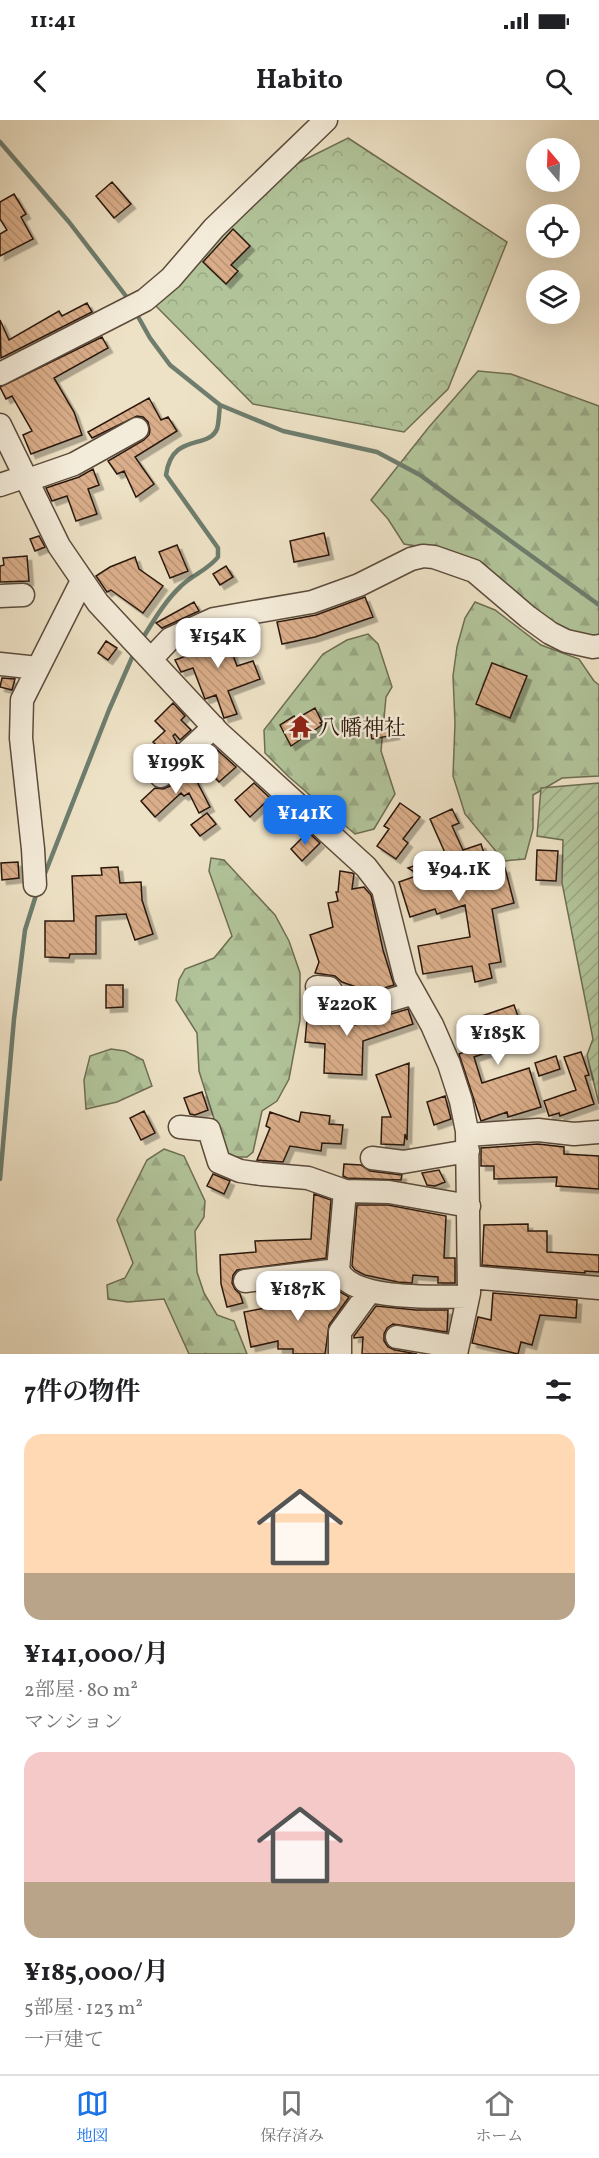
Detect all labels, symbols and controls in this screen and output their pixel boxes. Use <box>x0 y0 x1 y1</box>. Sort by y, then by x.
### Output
text: 11:41 <box>30 6 76 37</box>
text: Habito <box>256 62 343 100</box>
icon: back <box>24 65 57 98</box>
icon: search <box>542 65 575 98</box>
north arrow <box>526 138 580 192</box>
map controls <box>526 138 580 324</box>
button: locate <box>526 204 580 258</box>
button: layers <box>526 270 580 324</box>
pin: ¥154K <box>176 618 260 669</box>
text: ¥154K <box>190 623 246 651</box>
temple icon: 八幡神社 <box>287 714 313 740</box>
place label: 八幡神社 <box>318 714 406 745</box>
pin: ¥199K <box>134 744 218 795</box>
text: ¥199K <box>147 749 205 777</box>
pin: ¥141K <box>263 795 347 846</box>
text: ¥141K <box>277 800 333 828</box>
pin: ¥94.1K <box>410 851 508 902</box>
text: ¥94.1K <box>427 856 491 884</box>
pin: ¥220K <box>305 986 389 1037</box>
text: ¥220K <box>317 991 377 1019</box>
pin: ¥185K <box>456 1015 540 1066</box>
text: ¥185K <box>470 1020 526 1048</box>
pin: ¥187K <box>256 1271 340 1322</box>
text: ¥187K <box>270 1276 326 1304</box>
icon: filters <box>542 1374 575 1407</box>
text: 7件の物件 <box>24 1375 140 1411</box>
icon: home <box>246 1473 354 1581</box>
text: ¥141,000/月 <box>24 1637 169 1673</box>
text: 2部屋 · 80 m² <box>24 1677 138 1705</box>
text: マンション <box>24 1709 123 1737</box>
icon: home <box>246 1791 354 1899</box>
text: ¥185,000/月 <box>24 1955 169 1991</box>
text: 5部屋 · 123 m² <box>24 1995 143 2023</box>
text: 一戸建て <box>24 2027 104 2055</box>
tab: 地図 <box>76 2087 109 2148</box>
tab: 保存済み <box>260 2087 324 2148</box>
tab: ホーム <box>475 2087 523 2148</box>

